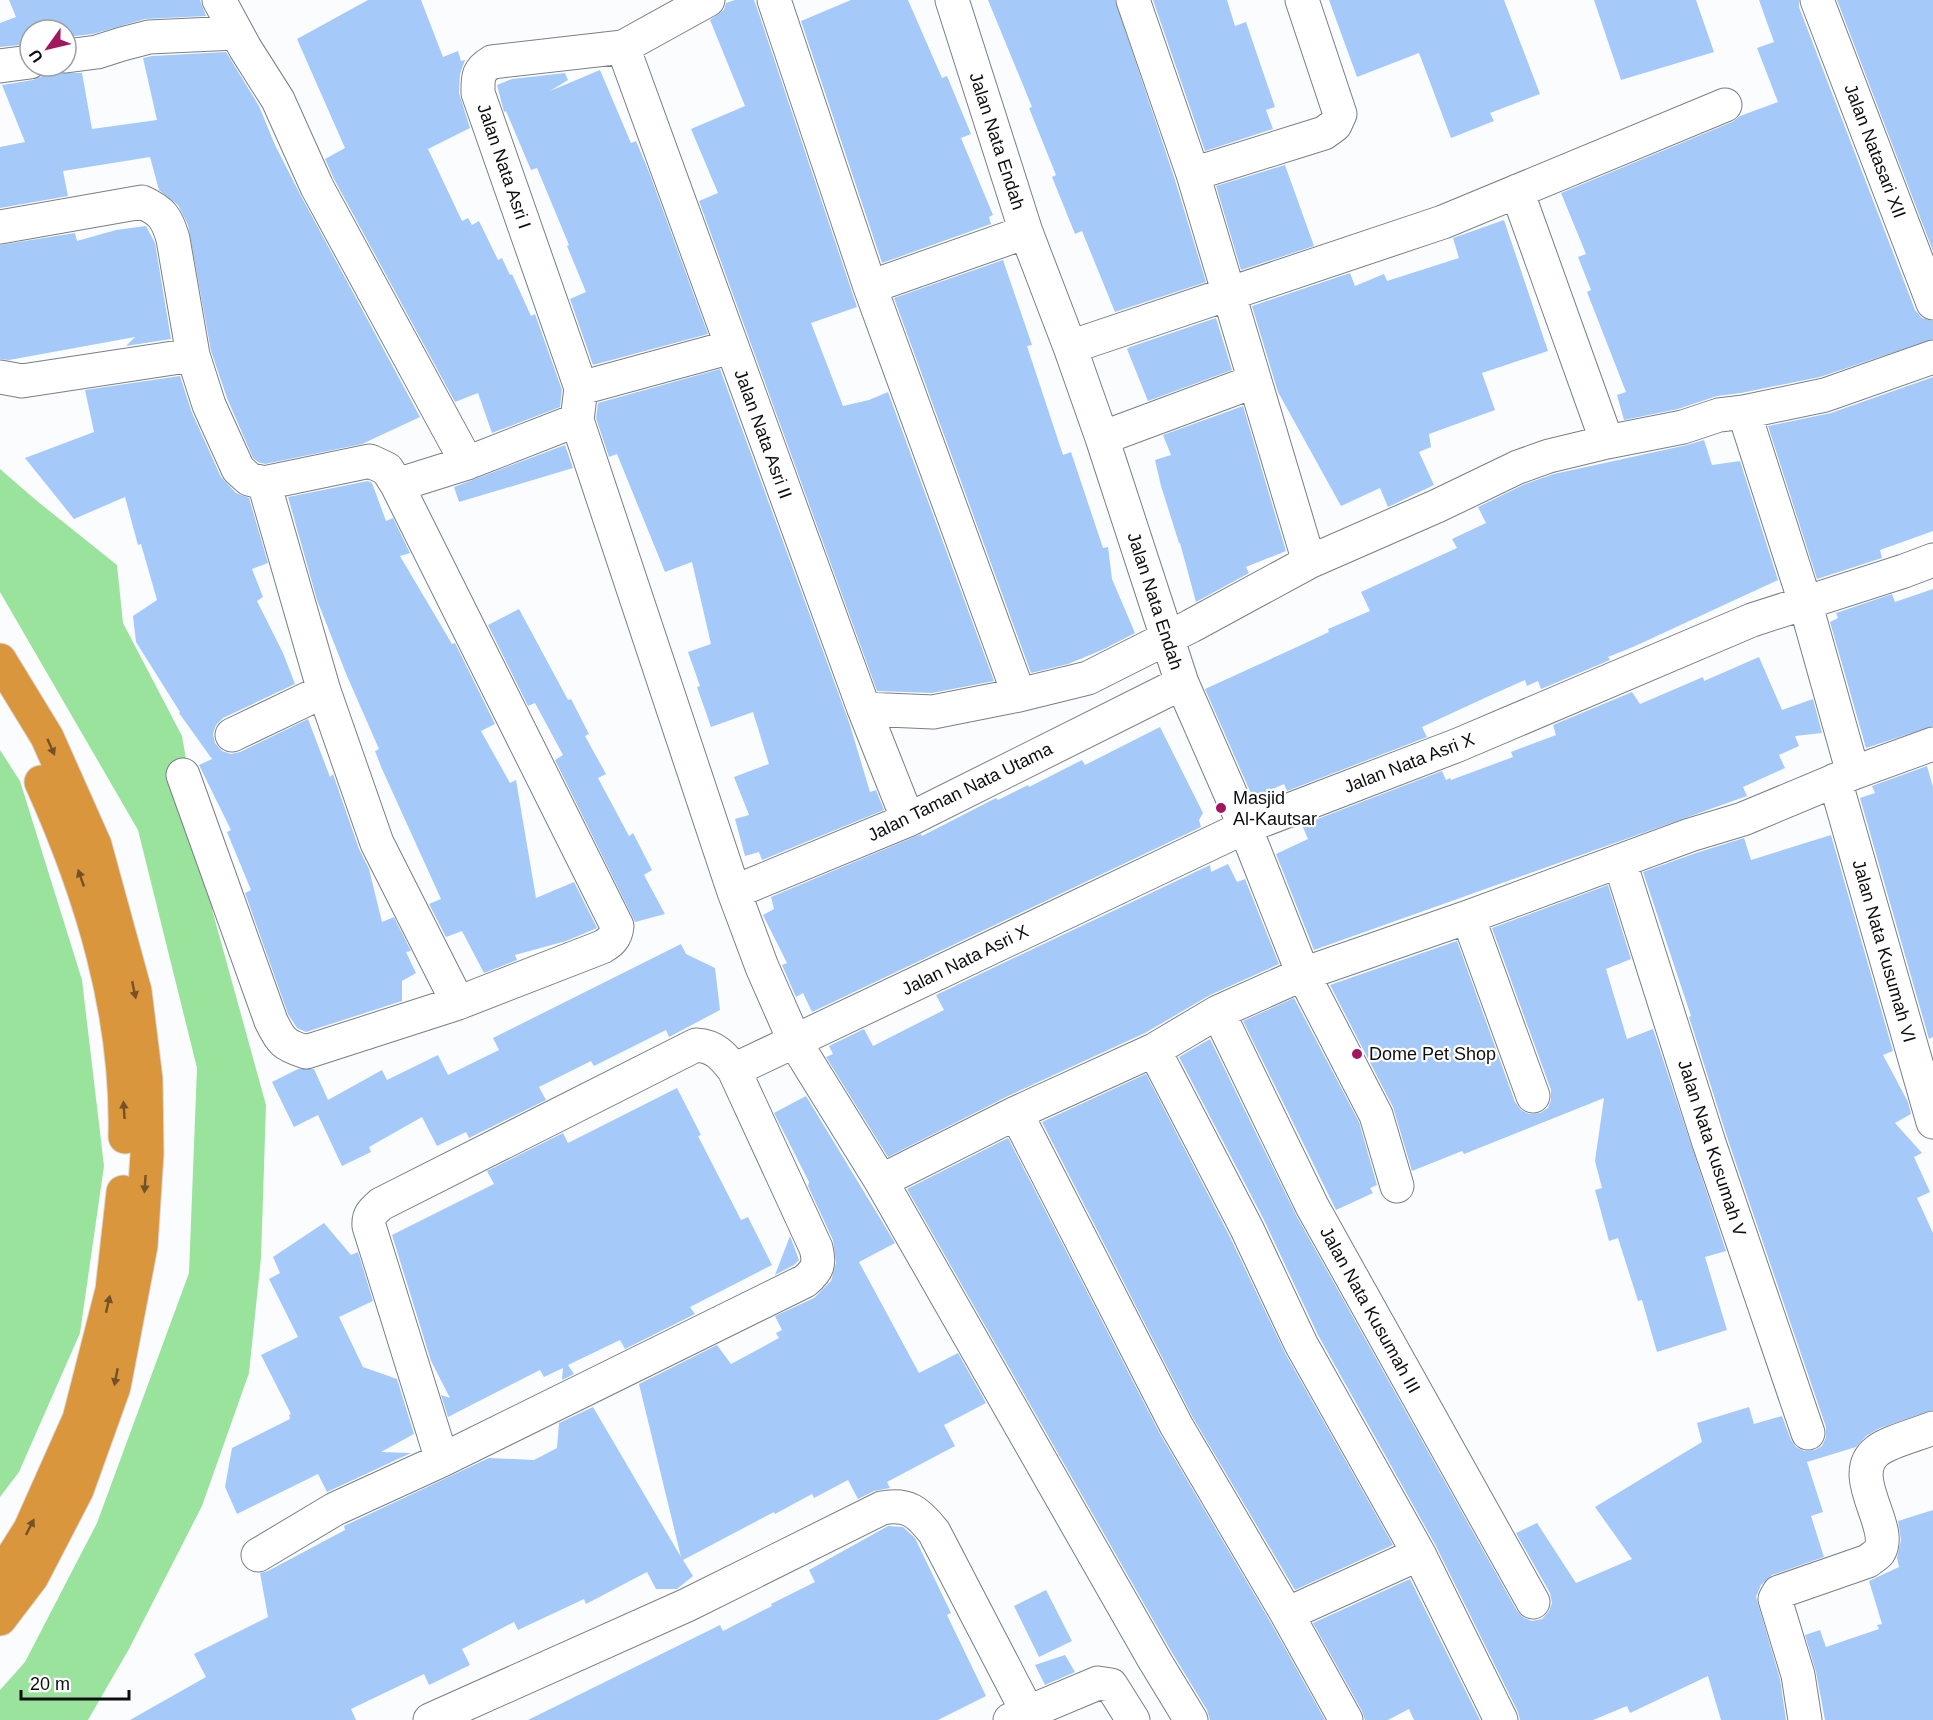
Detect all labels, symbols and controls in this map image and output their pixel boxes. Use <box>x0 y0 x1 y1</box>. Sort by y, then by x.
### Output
north arrow <box>18 18 78 78</box>
text: U <box>26 47 46 66</box>
street label: Jalan Nata Endah <box>965 70 1029 212</box>
street label: Jalan Natasari XII <box>1840 81 1910 221</box>
street label: Jalan Nata Asri I <box>473 101 535 231</box>
street label: Jalan Nata Asri II <box>730 367 796 501</box>
street label: Jalan Nata Endah <box>1123 530 1187 672</box>
street label: Jalan Nata Asri X <box>1341 729 1477 797</box>
one-way arrow <box>47 738 56 756</box>
street label: Jalan Taman Nata Utama <box>864 738 1056 845</box>
place label: Masjid Al-Kautsar <box>1233 788 1317 829</box>
marker: Masjid Al-Kautsar <box>1214 801 1228 815</box>
street label: Jalan Nata Kusumah VI <box>1848 857 1920 1045</box>
one-way arrow <box>75 869 85 887</box>
street label: Jalan Nata Asri X <box>899 921 1031 999</box>
one-way arrow <box>130 981 139 1000</box>
place label: Dome Pet Shop <box>1369 1044 1496 1064</box>
marker: Dome Pet Shop <box>1350 1047 1364 1061</box>
street label: Jalan Nata Kusumah V <box>1674 1057 1750 1239</box>
one-way arrow <box>120 1101 129 1120</box>
one-way arrow <box>140 1175 150 1194</box>
street label: Jalan Nata Kusumah III <box>1316 1223 1424 1397</box>
one-way arrow <box>104 1295 114 1313</box>
one-way arrow <box>111 1368 120 1387</box>
one-way arrow <box>25 1518 35 1536</box>
scale bar <box>21 1663 129 1701</box>
text: 20 m <box>30 1674 70 1694</box>

